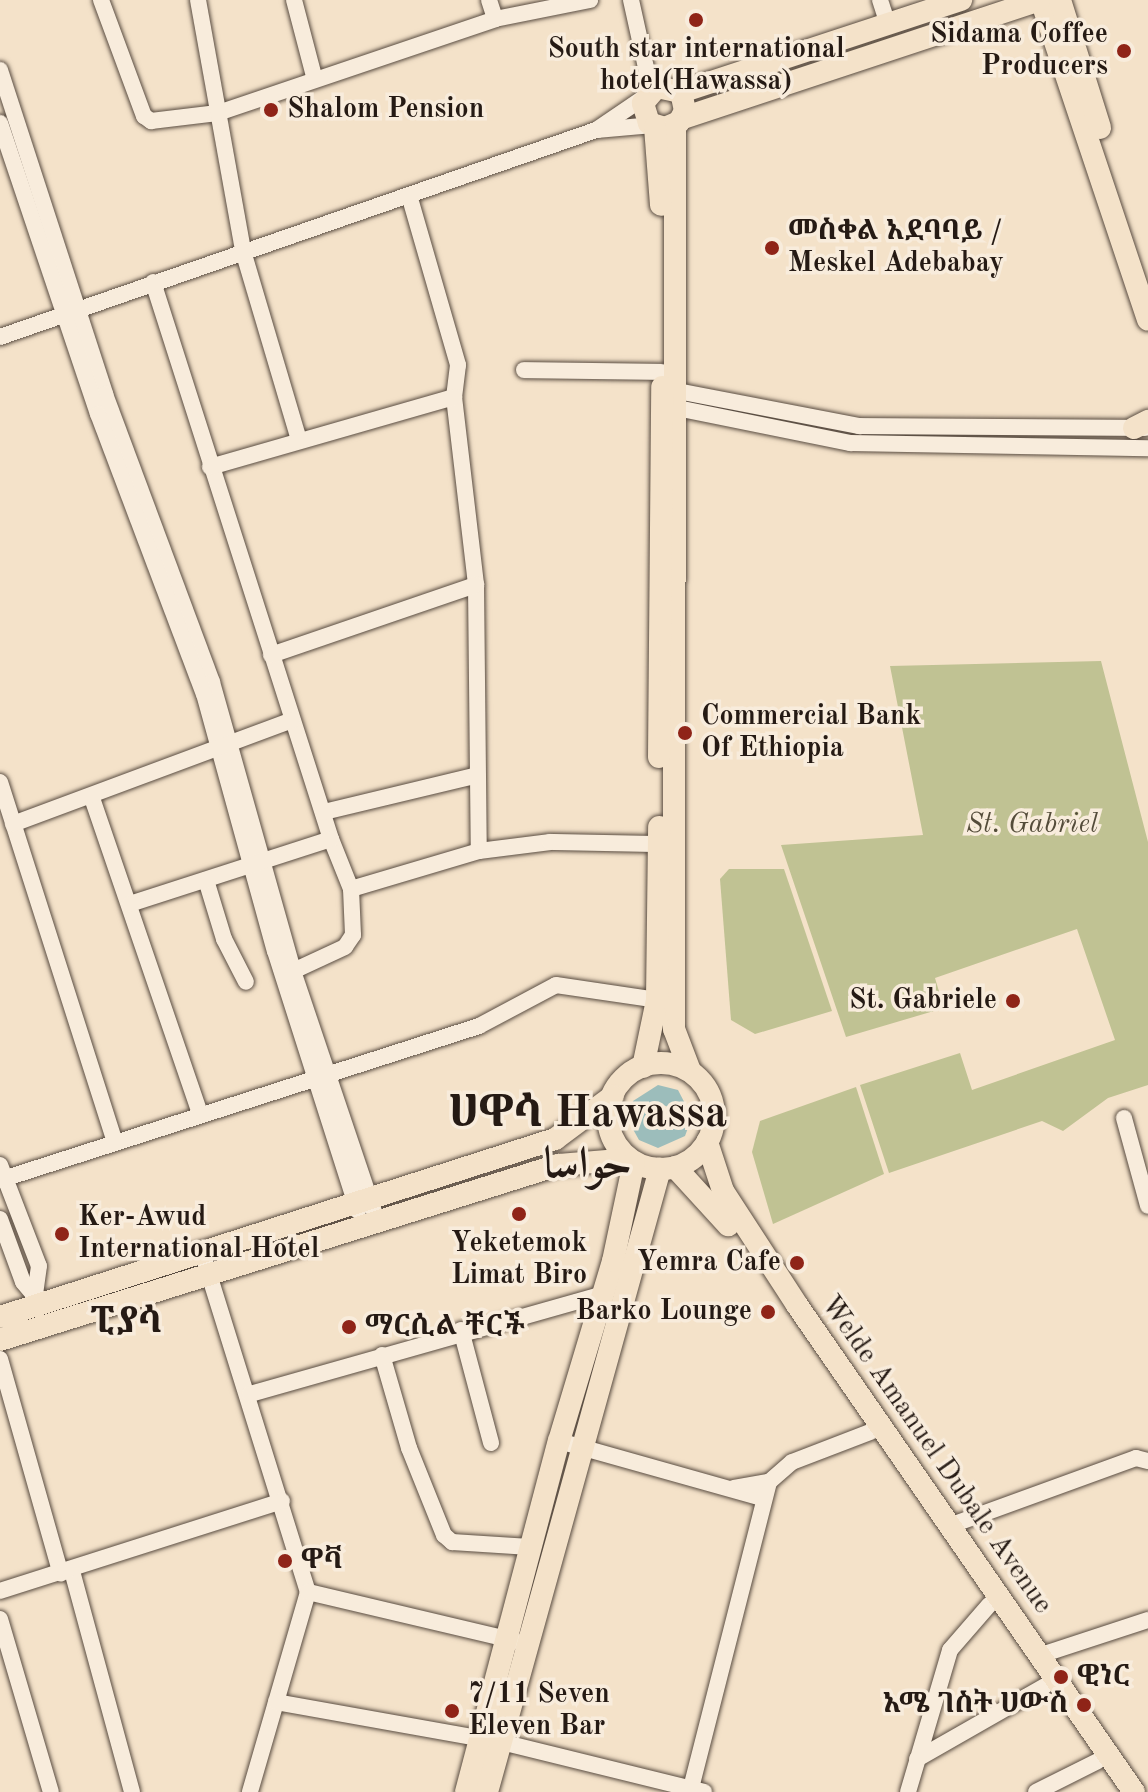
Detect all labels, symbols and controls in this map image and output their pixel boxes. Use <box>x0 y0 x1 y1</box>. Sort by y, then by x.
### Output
marker: South star international hotel(Hawassa) <box>687 11 705 29</box>
place label: Sidama Coffee Producers <box>930 18 1108 84</box>
place label: South star international hotel(Hawassa) <box>547 33 845 99</box>
marker: Sidama Coffee Producers <box>1115 42 1133 60</box>
place label: Shalom Pension <box>287 93 484 127</box>
marker: Shalom Pension <box>262 101 280 119</box>
place label: መስቀል አደባባይ / Meskel Adebabay <box>788 215 1004 281</box>
marker: መስቀል አደባባይ / Meskel Adebabay <box>763 239 781 257</box>
place label: Commercial Bank Of Ethiopia <box>701 700 921 766</box>
marker: Commercial Bank Of Ethiopia <box>676 724 694 742</box>
park label: St. Gabriel <box>966 808 1098 842</box>
place label: St. Gabriele <box>849 984 997 1018</box>
marker: St. Gabriele <box>1004 992 1022 1010</box>
district label: ሀዋሳ Hawassa حواسا <box>449 1089 727 1192</box>
place label: Ker-Awud International Hotel <box>78 1201 319 1267</box>
marker: Yeketemok Limat Biro <box>510 1205 528 1223</box>
marker: Ker-Awud International Hotel <box>53 1225 71 1243</box>
place label: Yeketemok Limat Biro <box>451 1227 587 1293</box>
place label: Yemra Cafe <box>637 1246 781 1280</box>
marker: Yemra Cafe <box>788 1254 806 1272</box>
street label: Welde Amanuel Dubale Avenue <box>813 1289 1059 1621</box>
place label: Barko Lounge <box>576 1295 752 1329</box>
district label: ፒያሳ <box>90 1302 162 1346</box>
marker: Barko Lounge <box>759 1303 777 1321</box>
place label: ማርሲል ቸርች <box>365 1310 525 1344</box>
marker: ማርሲል ቸርች <box>340 1318 358 1336</box>
place label: ዋቫ <box>301 1544 343 1578</box>
marker: ዋቫ <box>276 1552 294 1570</box>
place label: ዊነር <box>1077 1660 1130 1694</box>
marker: ዊነር <box>1052 1668 1070 1686</box>
place label: 7/11 Seven Eleven Bar <box>468 1678 610 1744</box>
place label: አሜ ገስት ሀውስ <box>883 1688 1068 1722</box>
marker: አሜ ገስት ሀውስ <box>1075 1696 1093 1714</box>
marker: 7/11 Seven Eleven Bar <box>443 1702 461 1720</box>

